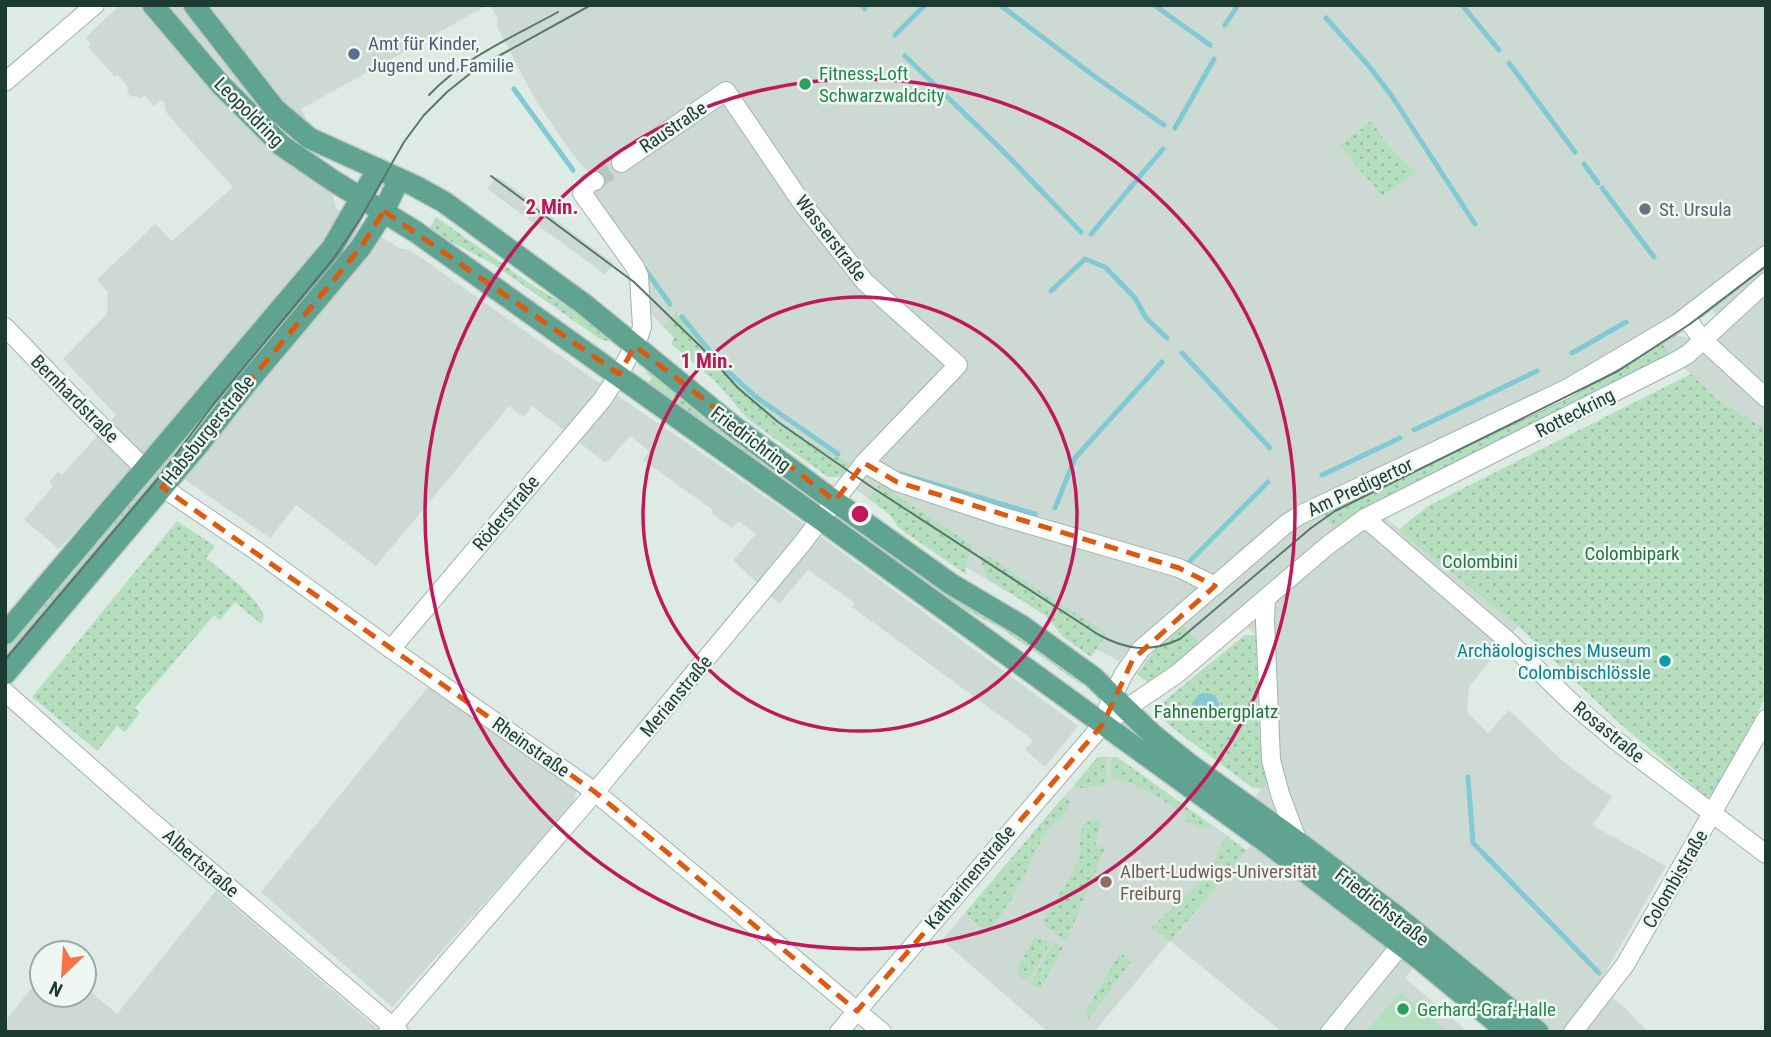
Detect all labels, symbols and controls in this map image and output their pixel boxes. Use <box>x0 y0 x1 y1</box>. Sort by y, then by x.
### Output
place label: Amt für Kinder, Jugend und Familie <box>368 32 514 77</box>
marker: Amt für Kinder, Jugend und Familie <box>346 46 362 62</box>
place label: Fitness-Loft Schwarzwaldcity <box>819 62 944 107</box>
street label: Leopoldring <box>209 72 289 152</box>
marker: Fitness-Loft Schwarzwaldcity <box>797 76 813 92</box>
street label: Raustraße <box>635 96 711 158</box>
street label: Wasserstraße <box>790 190 872 286</box>
text: 2 Min. <box>525 195 579 219</box>
place label: St. Ursula <box>1659 198 1732 221</box>
marker: St. Ursula <box>1637 201 1653 217</box>
text: 1 Min. <box>680 349 734 373</box>
street label: Bernhardstraße <box>26 350 124 448</box>
street label: Habsburgerstraße <box>157 370 259 490</box>
street label: Rotteckring <box>1532 383 1618 443</box>
street label: Friedrichring <box>706 401 796 477</box>
street label: Am Predigertor <box>1304 452 1417 521</box>
street label: Röderstraße <box>468 471 544 555</box>
centre of rings <box>848 502 872 526</box>
park label: Colombipark <box>1584 542 1680 565</box>
park label: Colombini <box>1442 550 1518 573</box>
place label: Archäologisches Museum Colombischlössle <box>1457 639 1651 684</box>
street label: Merianstraße <box>635 650 717 741</box>
marker: Archäologisches Museum Colombischlössle <box>1657 653 1673 669</box>
street label: Rosastraße <box>1569 696 1649 768</box>
park label: Fahnenbergplatz <box>1154 700 1278 723</box>
street label: Rheinstraße <box>488 712 574 782</box>
street label: Katharinenstraße <box>920 820 1020 934</box>
street label: Albertstraße <box>158 824 244 902</box>
street label: Colombistraße <box>1638 826 1712 932</box>
place label: Albert-Ludwigs-Universität Freiburg <box>1120 860 1317 905</box>
street label: Friedrichstraße <box>1330 863 1434 951</box>
marker: Albert-Ludwigs-Universität Freiburg <box>1098 874 1114 890</box>
north arrow <box>28 939 98 1009</box>
text: N <box>46 976 66 1002</box>
place label: Gerhard-Graf-Halle <box>1417 998 1556 1021</box>
marker: Gerhard-Graf-Halle <box>1395 1001 1411 1017</box>

